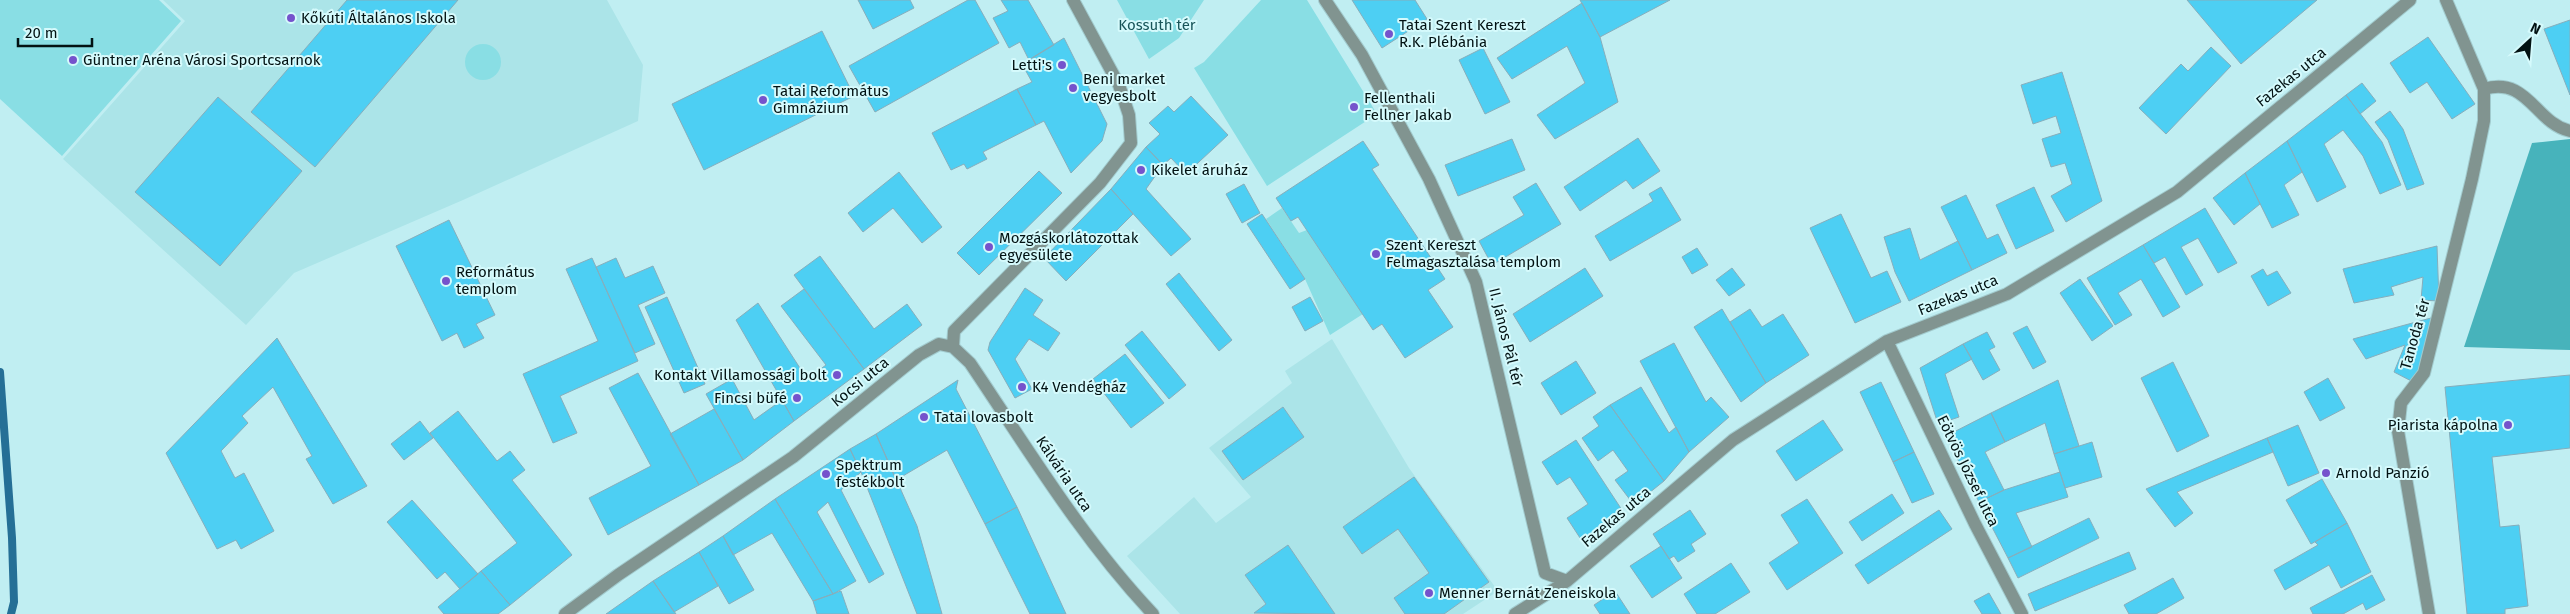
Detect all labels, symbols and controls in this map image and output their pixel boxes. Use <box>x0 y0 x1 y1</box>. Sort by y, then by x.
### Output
place label: Kőkúti Általános Iskola <box>301 9 456 27</box>
marker: Kőkúti Általános Iskola <box>285 12 297 24</box>
scale bar <box>18 15 91 47</box>
north arrow <box>2505 15 2555 65</box>
park label: Kossuth tér <box>1118 16 1196 34</box>
place label: Tatai Szent Kereszt R.K. Plébánia <box>1399 16 1527 51</box>
text: N <box>2528 19 2543 38</box>
text: 20 m <box>25 24 58 42</box>
marker: Tatai Szent Kereszt R.K. Plébánia <box>1383 28 1395 40</box>
street label: Fazekas utca <box>2252 43 2330 111</box>
place label: Güntner Aréna Városi Sportcsarnok <box>83 51 321 69</box>
marker: Güntner Aréna Városi Sportcsarnok <box>67 54 79 66</box>
place label: Letti's <box>1012 56 1052 74</box>
marker: Letti's <box>1056 59 1068 71</box>
place label: Beni market vegyesbolt <box>1083 70 1166 105</box>
place label: Tatai Református Gimnázium <box>773 82 888 117</box>
marker: Beni market vegyesbolt <box>1067 82 1079 94</box>
place label: Fellenthali Fellner Jakab <box>1364 89 1452 124</box>
marker: Tatai Református Gimnázium <box>757 94 769 106</box>
marker: Fellenthali Fellner Jakab <box>1348 101 1360 113</box>
place label: Kikelet áruház <box>1151 161 1248 179</box>
marker: Kikelet áruház <box>1135 164 1147 176</box>
place label: Mozgáskorlátozottak egyesülete <box>999 229 1139 264</box>
place label: Szent Kereszt Felmagasztalása templom <box>1386 236 1561 271</box>
marker: Mozgáskorlátozottak egyesülete <box>983 241 995 253</box>
marker: Szent Kereszt Felmagasztalása templom <box>1370 248 1382 260</box>
place label: Református templom <box>456 263 535 298</box>
street label: Fazekas utca <box>1915 271 2001 319</box>
marker: Református templom <box>440 275 452 287</box>
street label: II. János Pál tér <box>1485 286 1527 388</box>
street label: Tanoda tér <box>2396 296 2434 372</box>
street label: Kocsi utca <box>828 353 892 411</box>
place label: Kontakt Villamossági bolt <box>654 366 828 384</box>
marker: Kontakt Villamossági bolt <box>831 369 843 381</box>
place label: K4 Vendégház <box>1032 378 1126 396</box>
marker: K4 Vendégház <box>1016 381 1028 393</box>
place label: Fincsi büfé <box>714 389 787 407</box>
marker: Fincsi büfé <box>791 392 803 404</box>
place label: Tatai lovasbolt <box>934 408 1034 426</box>
marker: Tatai lovasbolt <box>918 411 930 423</box>
street label: Eötvös József utca <box>1933 412 2003 530</box>
place label: Piarista kápolna <box>2388 416 2498 434</box>
marker: Piarista kápolna <box>2502 419 2514 431</box>
street label: Kálvária utca <box>1032 433 1096 515</box>
place label: Spektrum festékbolt <box>836 456 905 491</box>
place label: Arnold Panzió <box>2336 464 2430 482</box>
marker: Arnold Panzió <box>2320 467 2332 479</box>
marker: Spektrum festékbolt <box>820 468 832 480</box>
street label: Fazekas utca <box>1578 483 1654 551</box>
place label: Menner Bernát Zeneiskola <box>1439 584 1616 602</box>
marker: Menner Bernát Zeneiskola <box>1423 587 1435 599</box>

